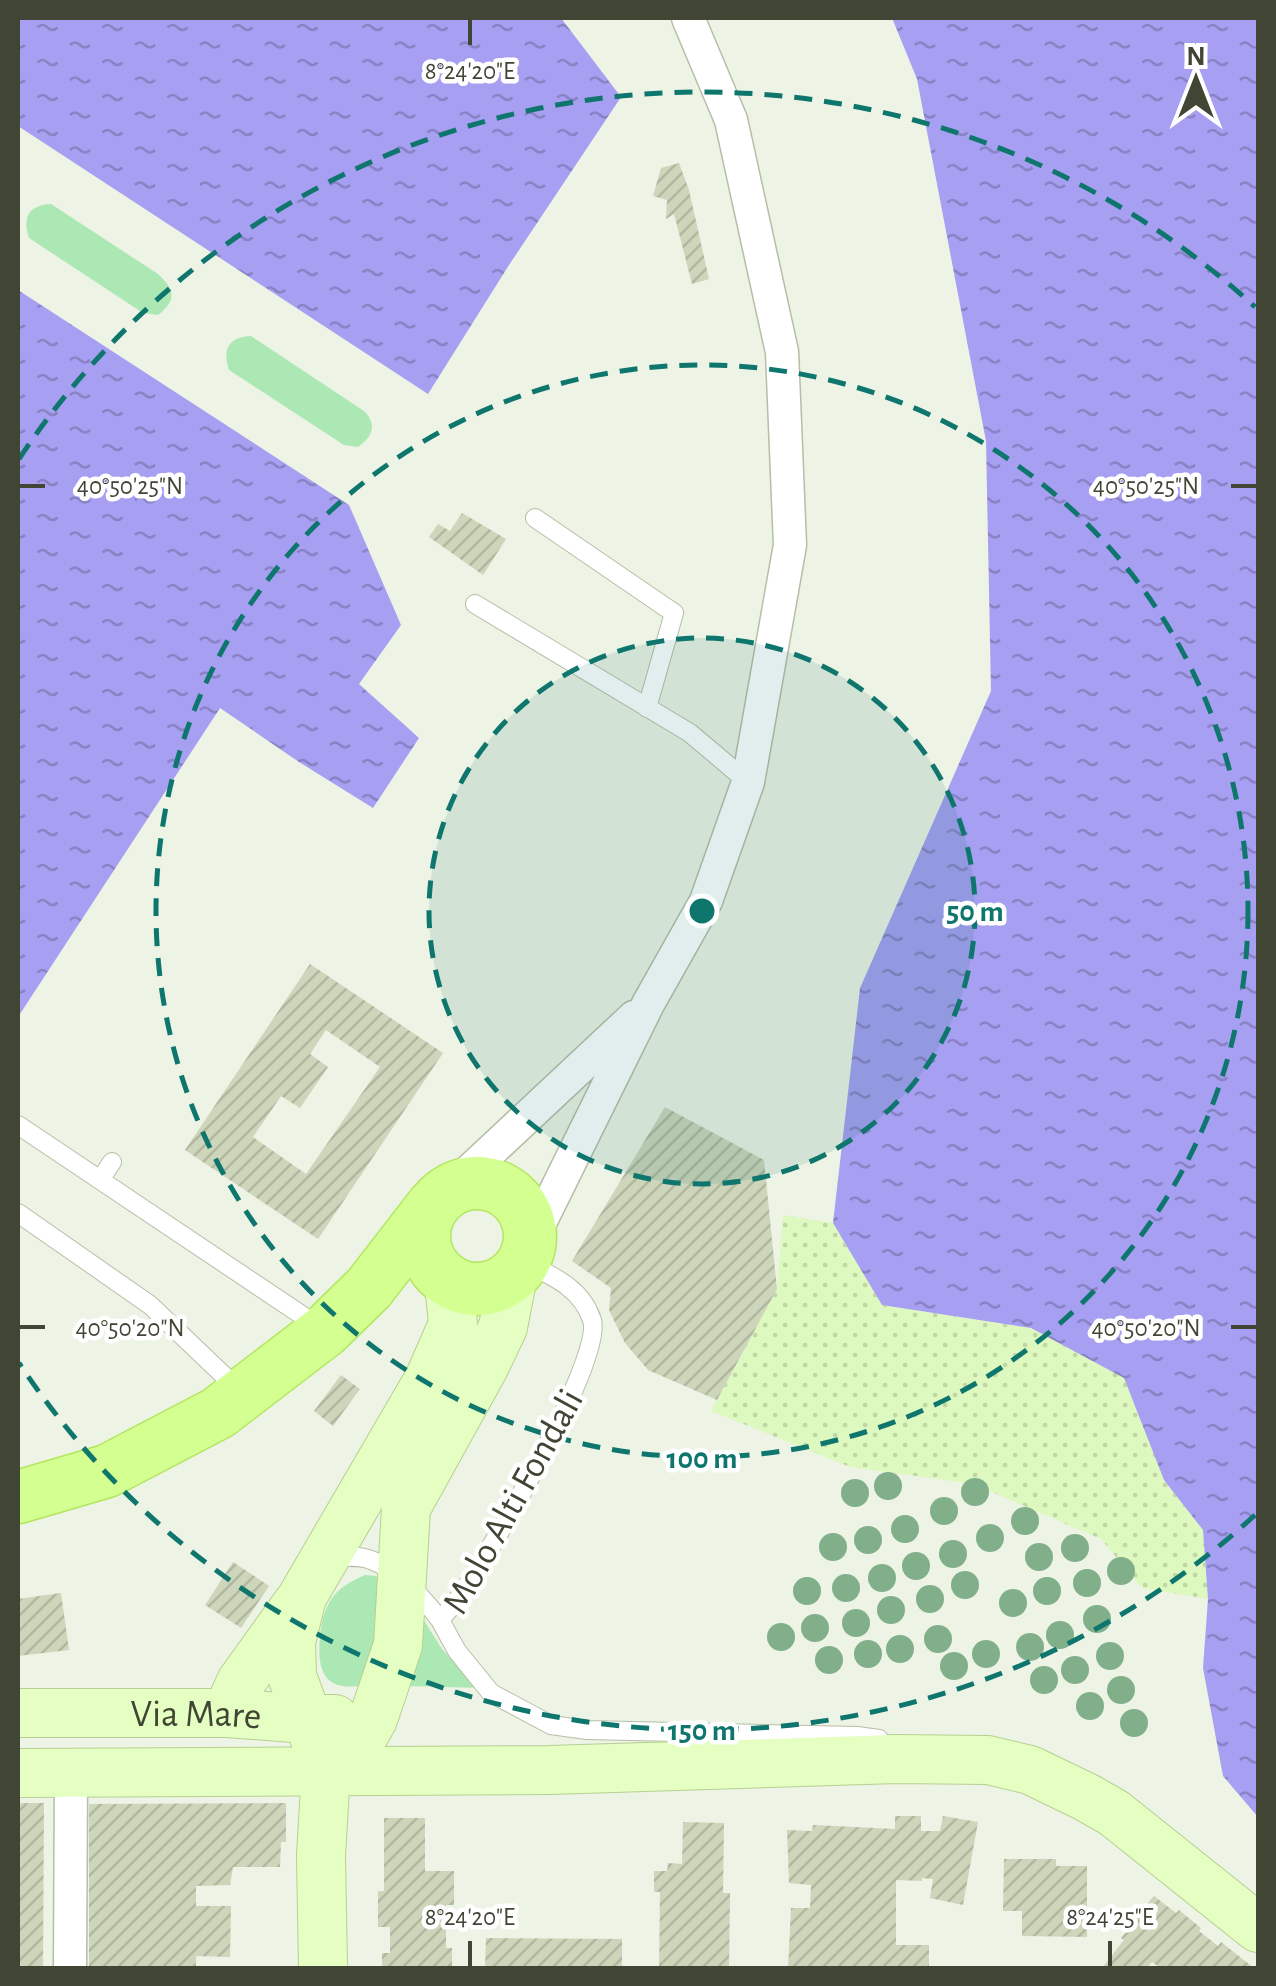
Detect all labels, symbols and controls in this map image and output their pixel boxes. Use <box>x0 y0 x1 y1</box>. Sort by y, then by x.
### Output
north arrow <box>1146 30 1246 130</box>
text: N <box>1186 43 1206 71</box>
text: 8°24'20"E <box>425 59 515 84</box>
text: 40°50'25"N <box>77 474 183 499</box>
text: 40°50'25"N <box>1093 474 1199 499</box>
centre of rings <box>684 893 720 929</box>
text: 50 m <box>946 897 1004 927</box>
text: 40°50'20"N <box>75 1316 185 1341</box>
text: 40°50'20"N <box>1091 1316 1201 1341</box>
street label: Molo Alti Fondali <box>437 1383 591 1620</box>
text: 100 m <box>667 1444 737 1474</box>
street label: Via Mare <box>130 1696 263 1737</box>
text: 150 m <box>668 1716 736 1746</box>
text: 8°24'20"E <box>425 1905 515 1930</box>
text: 8°24'25"E <box>1066 1905 1154 1930</box>

